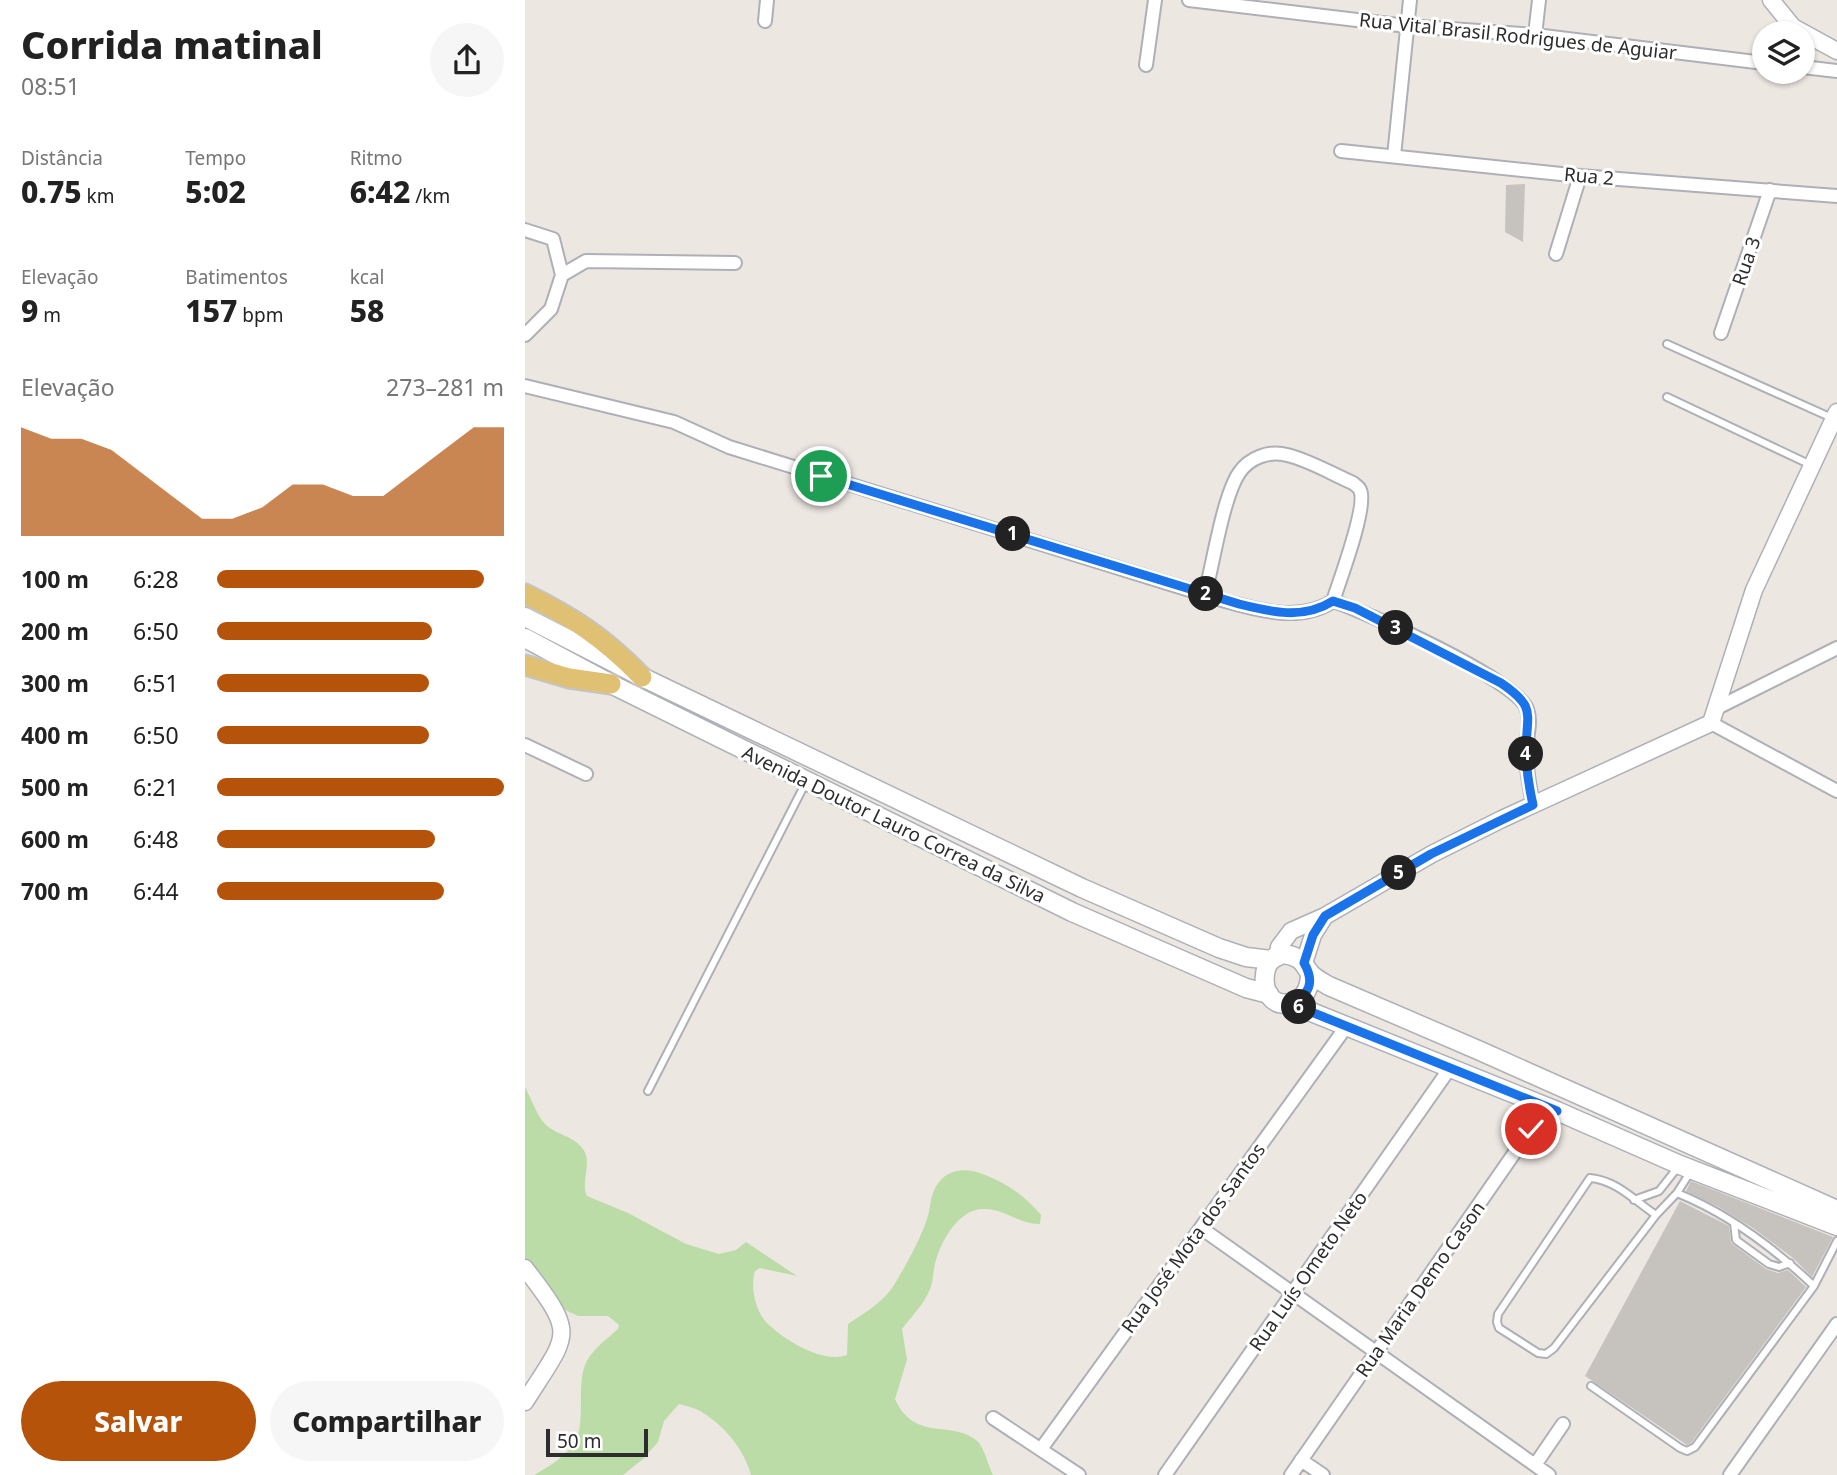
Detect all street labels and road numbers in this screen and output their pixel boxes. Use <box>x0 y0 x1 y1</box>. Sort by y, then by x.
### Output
street label: Rua Vital Brasil Rodrigues de Aguiar <box>1358 6 1678 66</box>
street label: Rua 2 <box>1563 161 1615 191</box>
street label: Rua 3 <box>1726 233 1766 289</box>
street label: Avenida Doutor Lauro Correa da Silva <box>738 739 1050 909</box>
street label: Rua José Mota dos Santos <box>1115 1138 1271 1338</box>
street label: Rua Luís Ometo Neto <box>1243 1186 1373 1356</box>
street label: Rua Maria Demo Cason <box>1349 1196 1491 1382</box>

